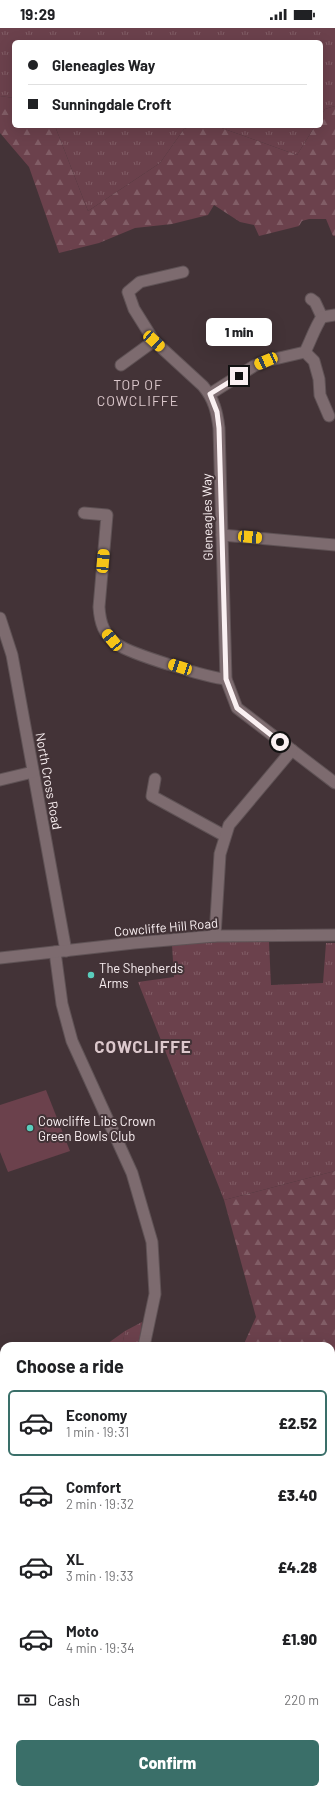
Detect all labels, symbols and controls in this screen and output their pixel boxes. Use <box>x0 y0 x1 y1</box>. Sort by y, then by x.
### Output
text: 19:29 <box>20 5 55 23</box>
text: Gleneagles Way <box>52 56 155 74</box>
text: Sunningdale Croft <box>52 95 171 113</box>
callout: 1 min <box>206 318 272 346</box>
text: 1 min <box>225 324 253 340</box>
car <box>141 329 167 353</box>
car <box>253 351 279 371</box>
route end <box>230 367 248 385</box>
district label: TOP OF COWCLIFFE <box>97 376 179 409</box>
street label: Gleneagles Way <box>198 473 216 561</box>
car <box>238 530 262 544</box>
car <box>96 549 110 573</box>
car <box>100 627 124 653</box>
car <box>167 658 193 676</box>
street label: North Cross Road <box>33 731 65 831</box>
route start <box>271 733 289 751</box>
street label: Cowcliffe Hill Road <box>113 914 219 940</box>
place label: The Shepherds Arms <box>99 960 183 991</box>
marker: The Shepherds Arms <box>86 970 96 980</box>
district label: COWCLIFFE <box>94 1036 192 1056</box>
place label: Cowcliffe Libs Crown Green Bowls Club <box>38 1113 156 1144</box>
marker: Cowcliffe Libs Crown Green Bowls Club <box>25 1123 35 1133</box>
text: Choose a ride <box>16 1355 124 1377</box>
icon: car <box>18 1405 54 1441</box>
text: Economy <box>66 1406 127 1424</box>
text: £2.52 <box>279 1414 317 1432</box>
text: 1 min · 19:31 <box>66 1424 129 1440</box>
icon: car <box>18 1477 54 1513</box>
text: Comfort <box>66 1478 121 1496</box>
text: £3.40 <box>278 1486 317 1504</box>
text: 2 min · 19:32 <box>66 1496 134 1512</box>
icon: car <box>18 1549 54 1585</box>
text: XL <box>66 1550 84 1568</box>
text: £4.28 <box>278 1558 317 1576</box>
text: 3 min · 19:33 <box>66 1568 133 1584</box>
icon: car <box>18 1621 54 1657</box>
text: Moto <box>66 1622 99 1640</box>
text: £1.90 <box>282 1630 317 1648</box>
text: 4 min · 19:34 <box>66 1640 134 1656</box>
icon: cash <box>16 1689 38 1711</box>
text: Cash <box>48 1691 80 1709</box>
text: 220 m <box>284 1692 319 1708</box>
button: Confirm <box>16 1740 319 1786</box>

